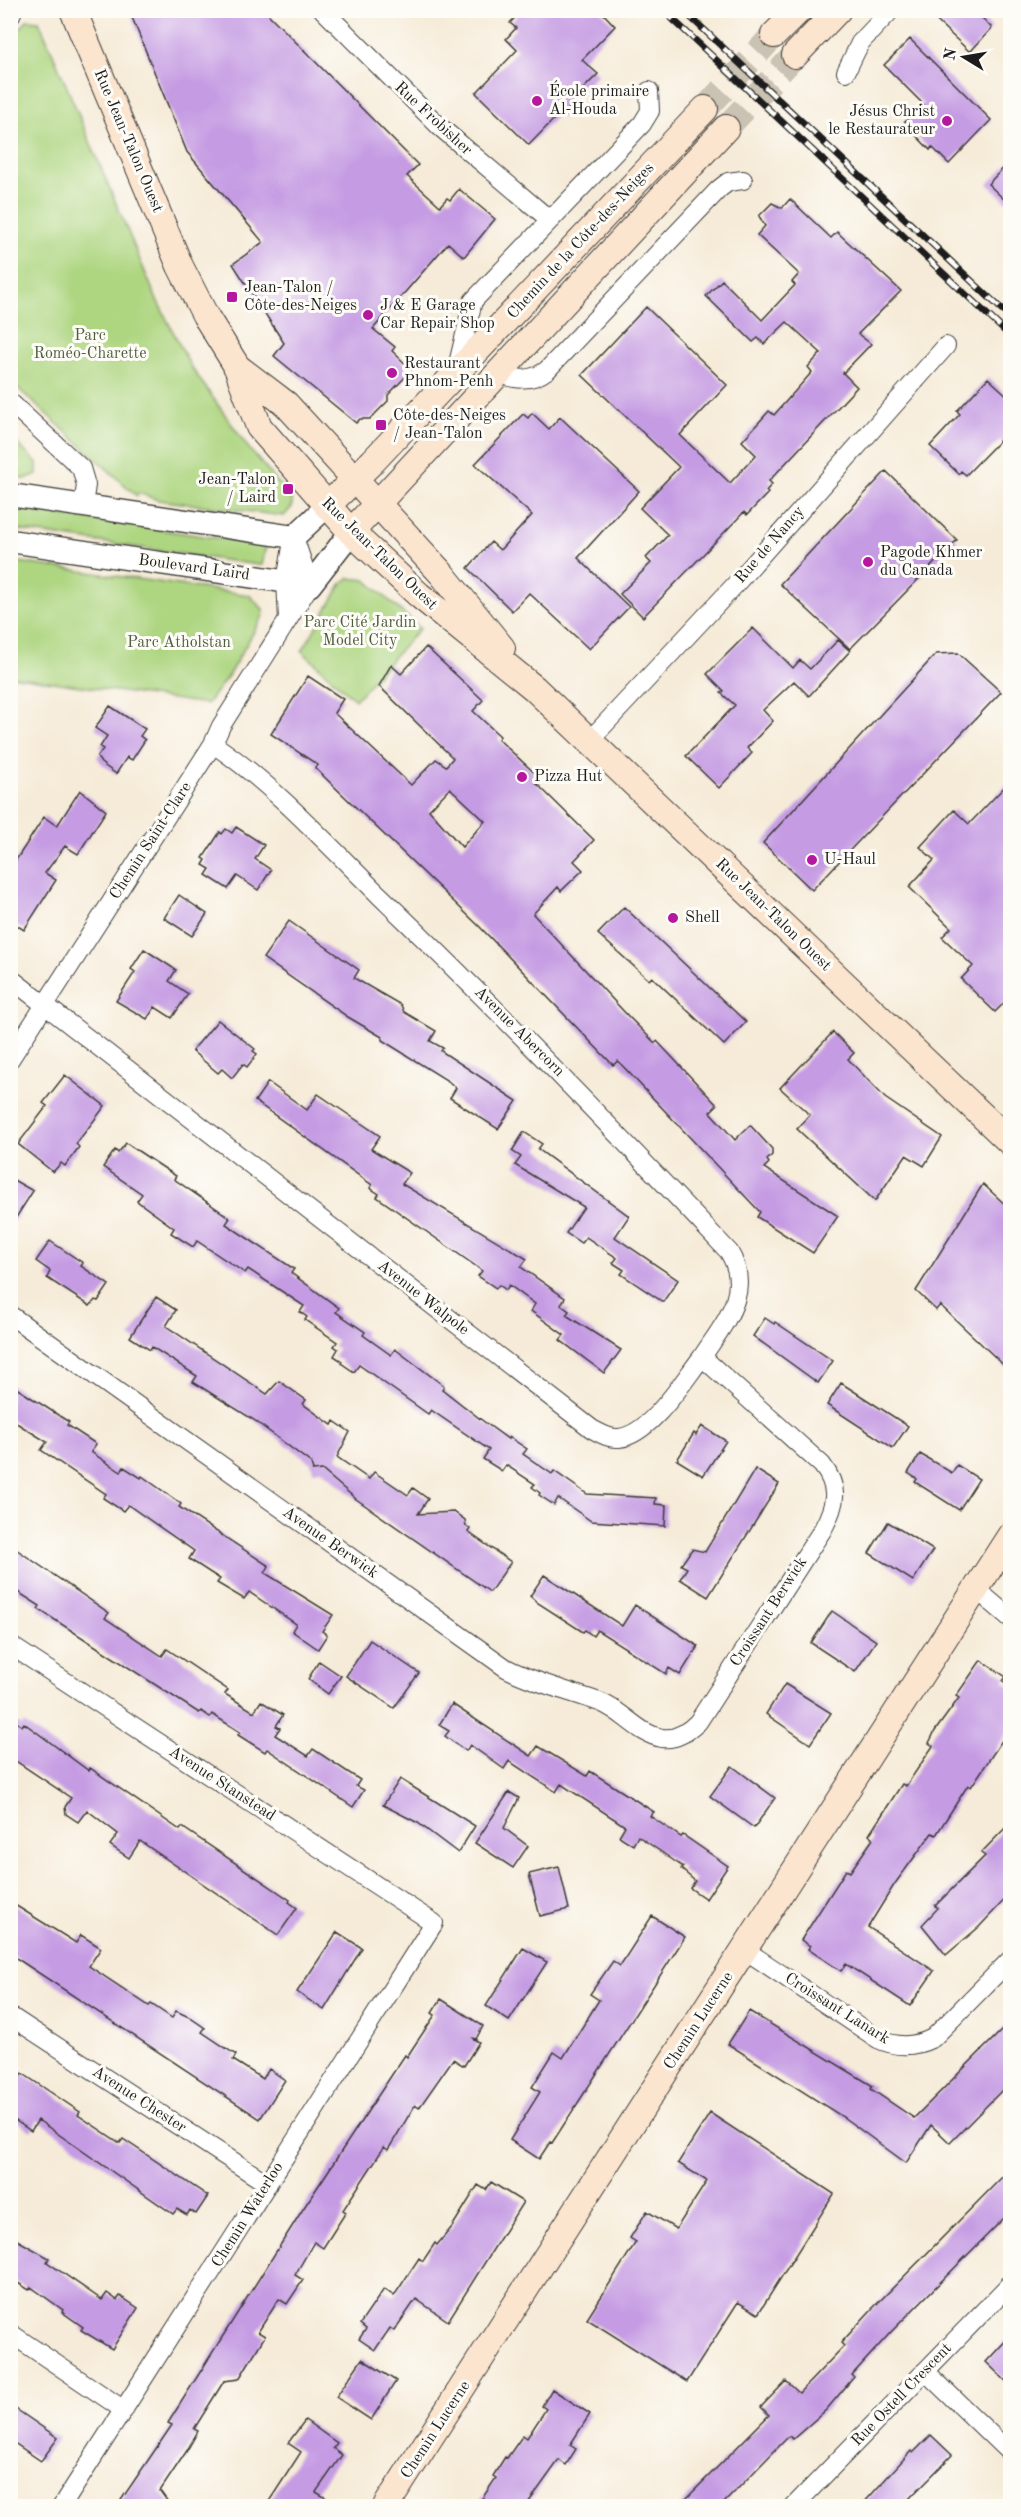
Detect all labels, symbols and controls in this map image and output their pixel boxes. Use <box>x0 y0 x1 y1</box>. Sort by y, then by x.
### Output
north arrow <box>934 27 994 87</box>
text: N <box>942 46 960 62</box>
street label: Rue Jean-Talon Ouest <box>91 67 166 215</box>
street label: Rue Frobisher <box>391 79 475 159</box>
place label: École primaire Al-Houda <box>549 80 649 118</box>
marker: École primaire Al-Houda <box>530 94 544 108</box>
place label: Jésus Christ le Restaurateur <box>829 104 935 138</box>
marker: Jésus Christ le Restaurateur <box>940 114 954 128</box>
street label: Chemin de la Côte-des-Neiges <box>505 160 657 322</box>
place label: Jean-Talon / Côte-des-Neiges <box>244 280 357 314</box>
marker: Jean-Talon / Côte-des-Neiges <box>225 290 239 304</box>
place label: J & E Garage Car Repair Shop <box>380 298 495 332</box>
marker: J & E Garage Car Repair Shop <box>361 308 375 322</box>
park label: Parc Roméo-Charette <box>33 328 147 362</box>
place label: Restaurant Phnom-Penh <box>404 356 494 390</box>
marker: Restaurant Phnom-Penh <box>385 366 399 380</box>
place label: Côte-des-Neiges / Jean-Talon <box>393 408 506 442</box>
marker: Côte-des-Neiges / Jean-Talon <box>374 418 388 432</box>
place label: Jean-Talon / Laird <box>198 472 276 506</box>
marker: Jean-Talon / Laird <box>281 482 295 496</box>
street label: Rue Jean-Talon Ouest <box>318 495 440 613</box>
street label: Rue de Nancy <box>732 503 808 587</box>
place label: Pagode Khmer du Canada <box>880 545 983 579</box>
street label: Boulevard Laird <box>137 552 251 584</box>
marker: Pagode Khmer du Canada <box>861 555 875 569</box>
park label: Parc Cité Jardin Model City <box>304 615 417 649</box>
park label: Parc Atholstan <box>127 635 231 651</box>
place label: Pizza Hut <box>534 769 603 785</box>
marker: Pizza Hut <box>515 770 529 784</box>
street label: Chemin Saint-Clare <box>107 780 195 902</box>
place label: U-Haul <box>824 852 876 868</box>
marker: U-Haul <box>805 853 819 867</box>
street label: Rue Jean-Talon Ouest <box>712 856 834 974</box>
place label: Shell <box>685 910 720 926</box>
marker: Shell <box>666 911 680 925</box>
street label: Avenue Abercorn <box>471 984 567 1080</box>
street label: Avenue Walpole <box>374 1257 472 1339</box>
street label: Avenue Berwick <box>279 1504 381 1582</box>
street label: Croissant Berwick <box>728 1554 810 1670</box>
street label: Avenue Stanstead <box>166 1744 278 1824</box>
street label: Chemin Lucerne <box>661 1969 737 2073</box>
street label: Croissant Lanark <box>782 1970 892 2048</box>
street label: Avenue Chester <box>89 2064 189 2137</box>
street label: Chemin Waterloo <box>209 2160 287 2270</box>
street label: Rue Ostell Crescent <box>849 2340 955 2450</box>
street label: Chemin Lucerne <box>398 2378 474 2482</box>

